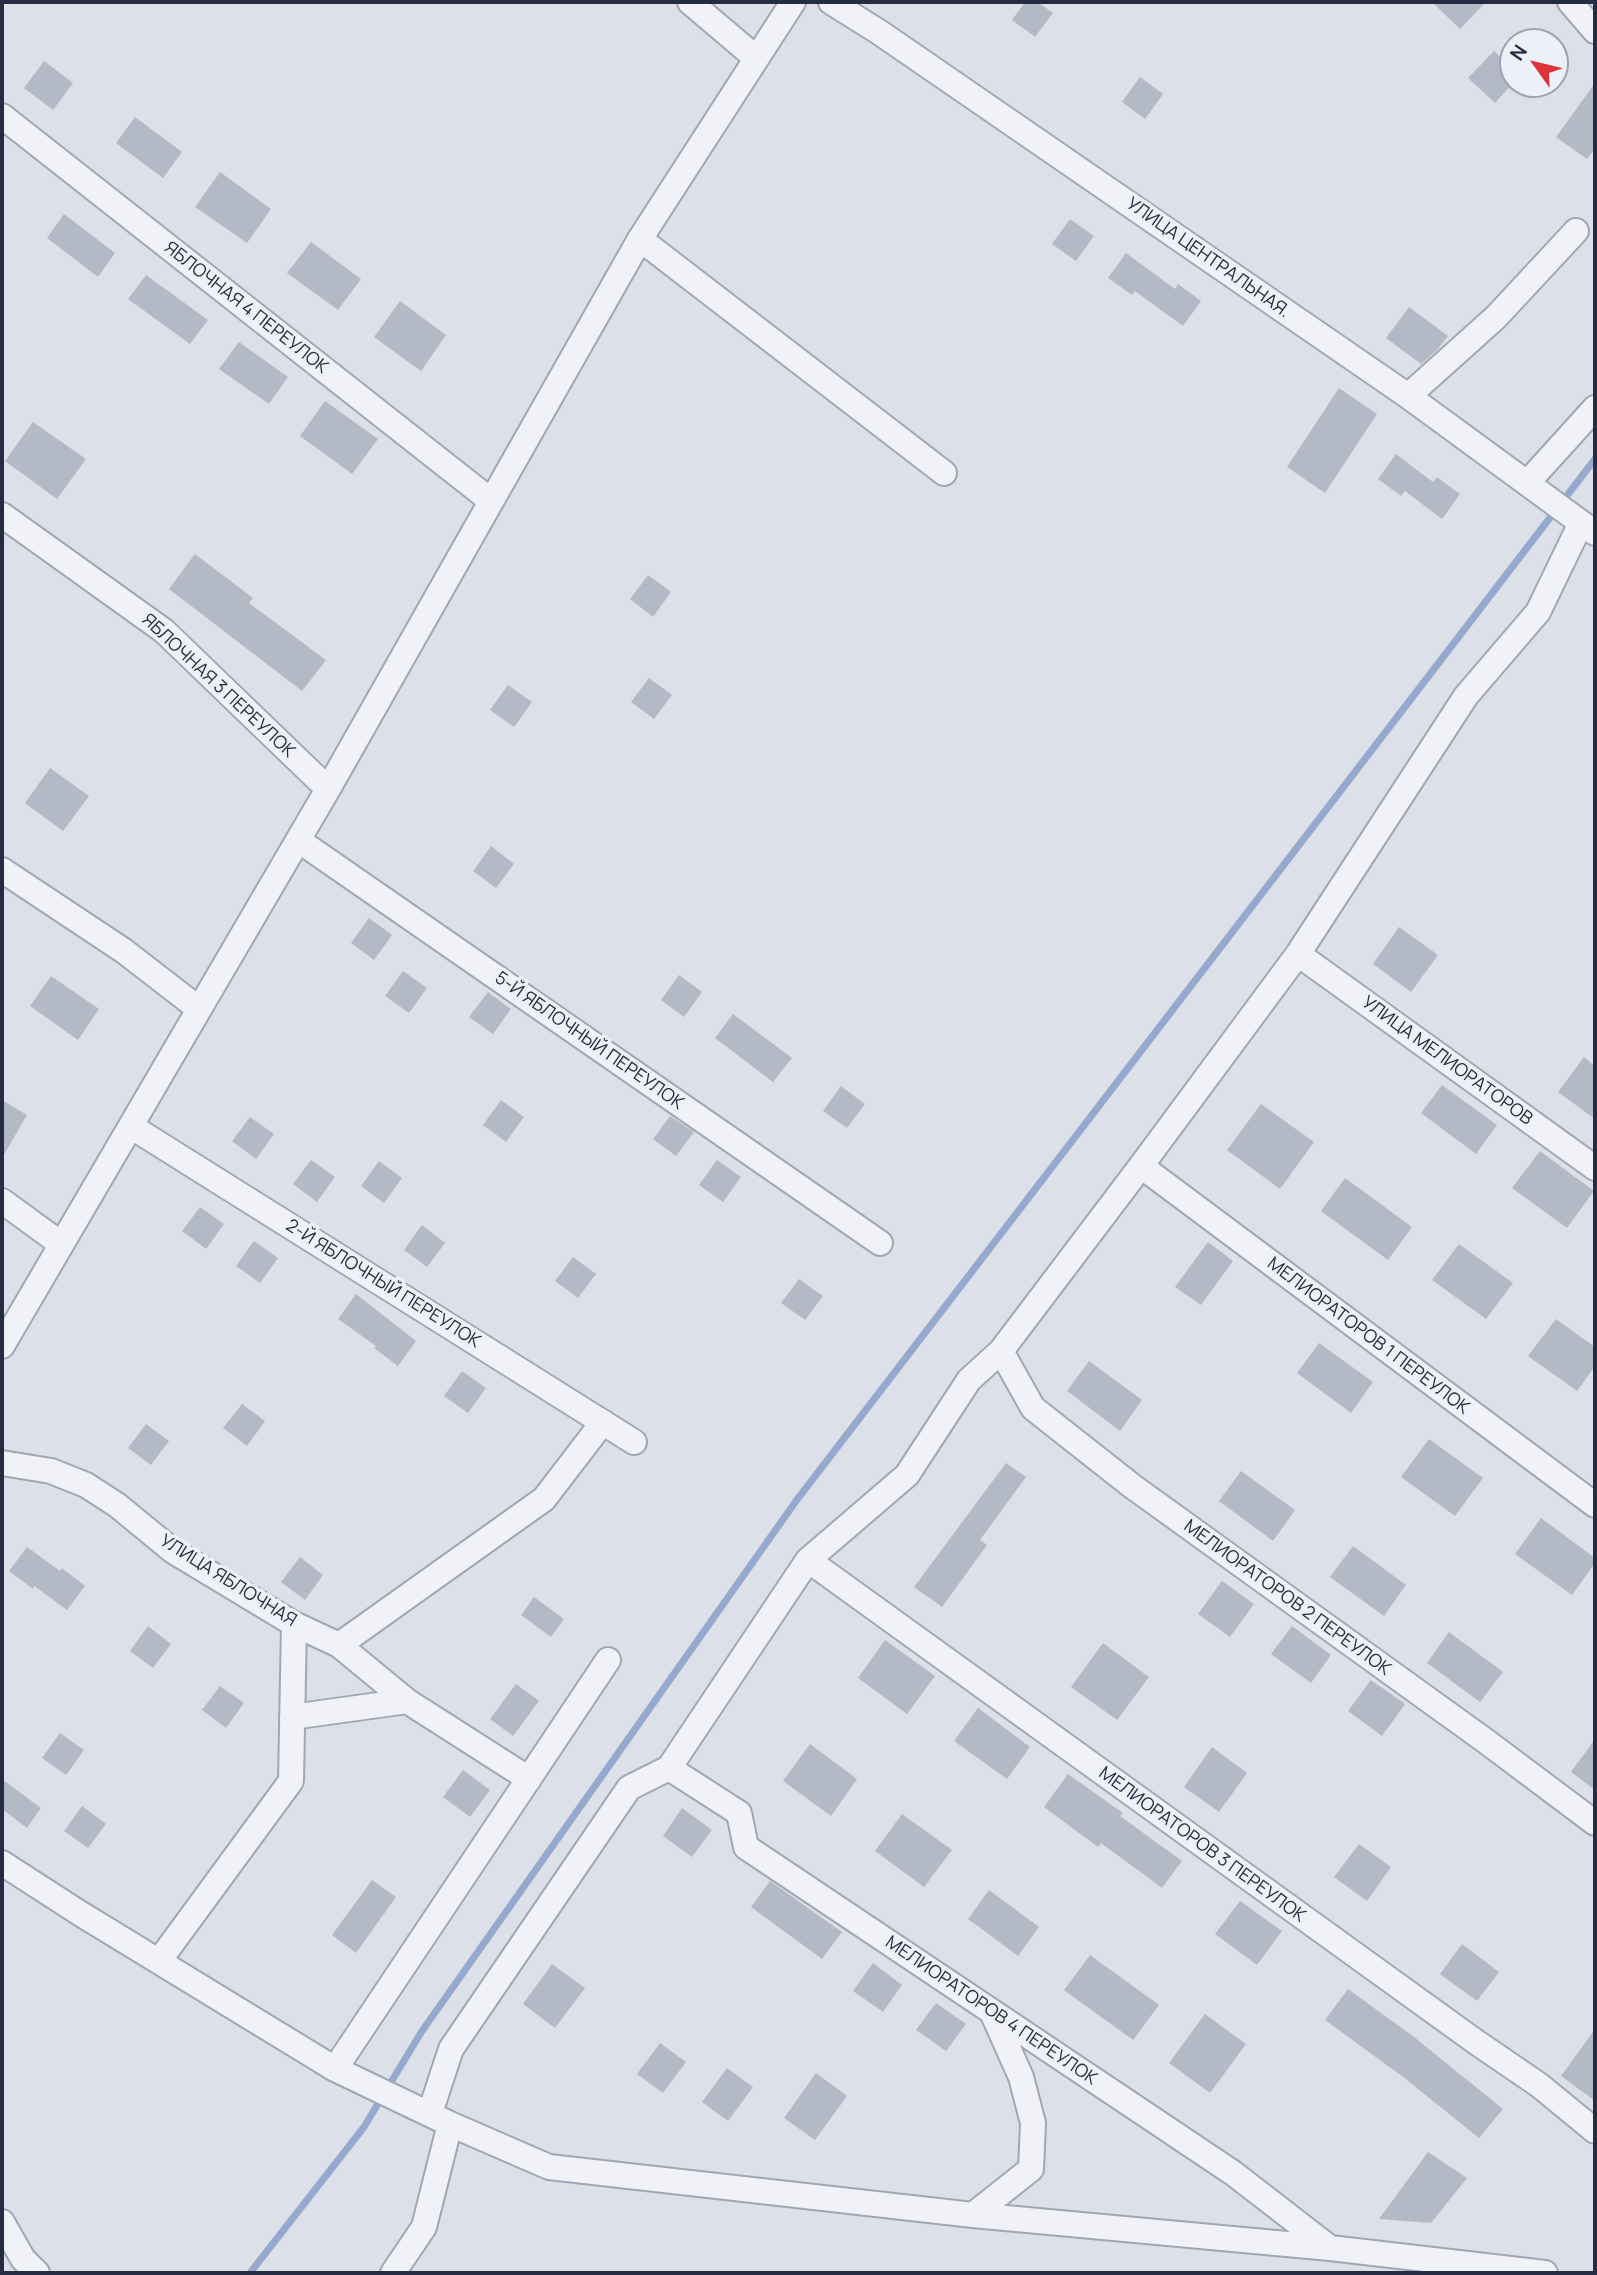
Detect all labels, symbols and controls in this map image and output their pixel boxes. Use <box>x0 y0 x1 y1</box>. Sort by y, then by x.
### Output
north arrow <box>1499 28 1569 98</box>
text: N <box>1504 39 1533 65</box>
street label: УЛИЦА ЦЕНТРАЛЬНАЯ. <box>1122 193 1294 323</box>
street label: ЯБЛОЧНАЯ 4 ПЕРЕУЛОК <box>160 237 332 379</box>
street label: ЯБЛОЧНАЯ 3 ПЕРЕУЛОК <box>137 609 299 763</box>
street label: 5-Й ЯБЛОЧНЫЙ ПЕРЕУЛОК <box>490 967 688 1115</box>
street label: УЛИЦА МЕЛИОРАТОРОВ <box>1357 992 1537 1130</box>
street label: 2-Й ЯБЛОЧНЫЙ ПЕРЕУЛОК <box>282 1215 484 1353</box>
street label: МЕЛИОРАТОРОВ 1 ПЕРЕУЛОК <box>1263 1253 1473 1419</box>
street label: МЕЛИОРАТОРОВ 2 ПЕРЕУЛОК <box>1179 1516 1395 1680</box>
street label: УЛИЦА ЯБЛОЧНАЯ <box>156 1530 300 1632</box>
street label: МЕЛИОРАТОРОВ 3 ПЕРЕУЛОК <box>1094 1763 1310 1927</box>
street label: МЕЛИОРАТОРОВ 4 ПЕРЕУЛОК <box>881 1932 1101 2090</box>

